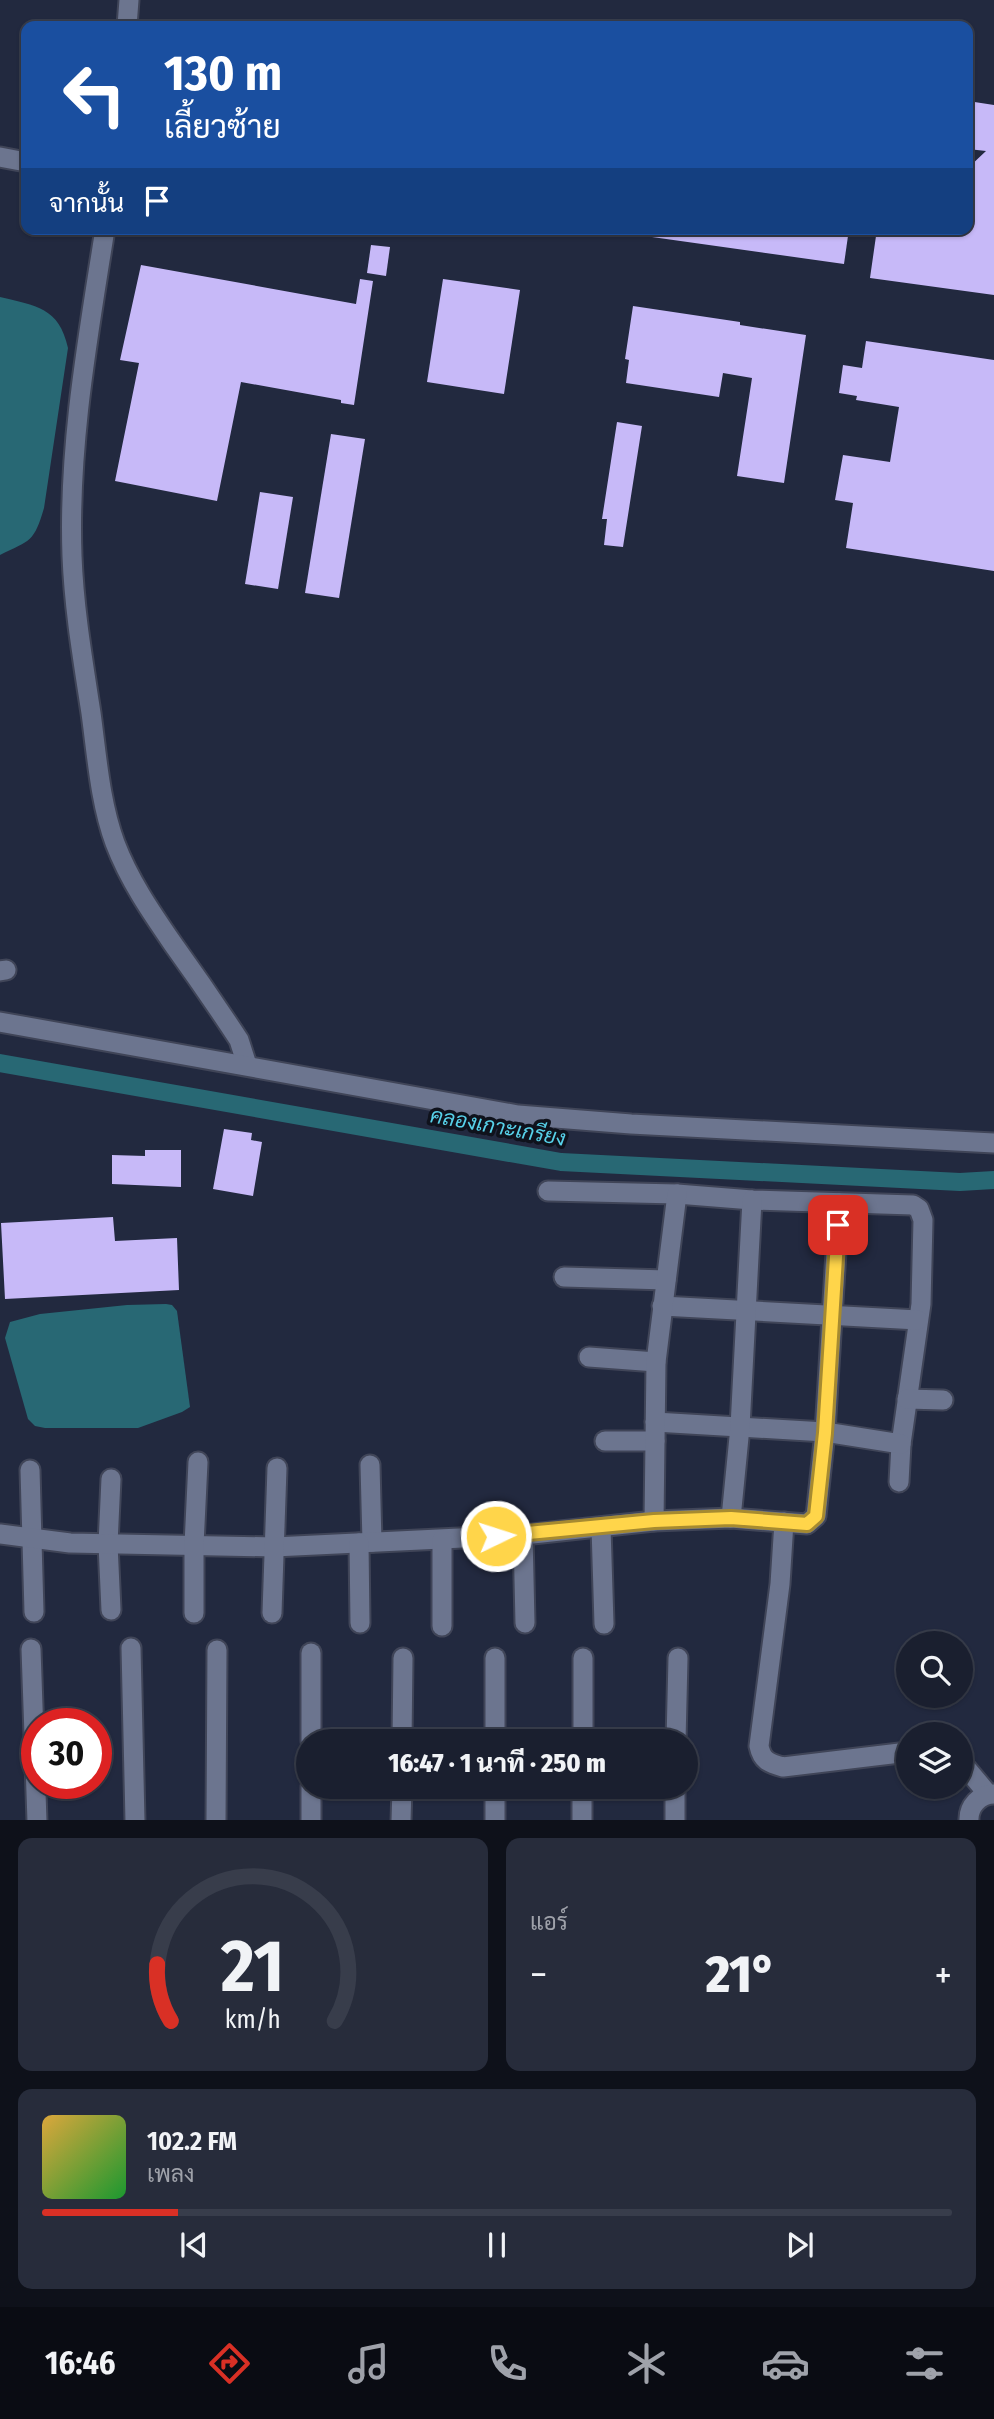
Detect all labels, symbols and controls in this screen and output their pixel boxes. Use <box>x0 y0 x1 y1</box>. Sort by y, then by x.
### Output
text: 130 m <box>164 44 282 103</box>
icon: left <box>49 49 140 140</box>
text: เลี้ยวซ้าย <box>164 108 281 146</box>
icon: arrive <box>138 182 176 220</box>
text: จากนั้น <box>49 188 124 219</box>
water label: คลองเกาะเกรียง <box>428 1102 568 1152</box>
pin <box>808 1195 868 1255</box>
icon: arrive <box>819 1206 857 1244</box>
position arrow <box>459 1499 533 1573</box>
map controls <box>896 1631 973 1799</box>
button: search <box>896 1631 973 1708</box>
speed limit sign: 30 <box>21 1708 112 1799</box>
button: layers <box>896 1722 973 1799</box>
text: 16:47 · 1 นาที · 250 m <box>388 1748 606 1779</box>
text: แอร์ <box>530 1908 568 1936</box>
text: 21 <box>220 1923 285 2010</box>
text: 21° <box>706 1943 776 2006</box>
text: − <box>530 1952 547 1998</box>
text: + <box>935 1952 952 1998</box>
text: km/h <box>225 2004 281 2034</box>
text: 102.2 FM <box>147 2126 237 2157</box>
text: เพลง <box>147 2160 194 2188</box>
icon: previous <box>175 2226 213 2264</box>
icon: pause <box>478 2226 516 2264</box>
icon: next <box>781 2226 819 2264</box>
icon: directions <box>205 2339 254 2388</box>
icon: music <box>344 2339 393 2388</box>
icon: phone <box>483 2339 532 2388</box>
icon: climate <box>622 2339 671 2388</box>
icon: car <box>761 2339 810 2388</box>
icon: filters <box>900 2339 949 2388</box>
text: 16:46 <box>45 2344 116 2382</box>

